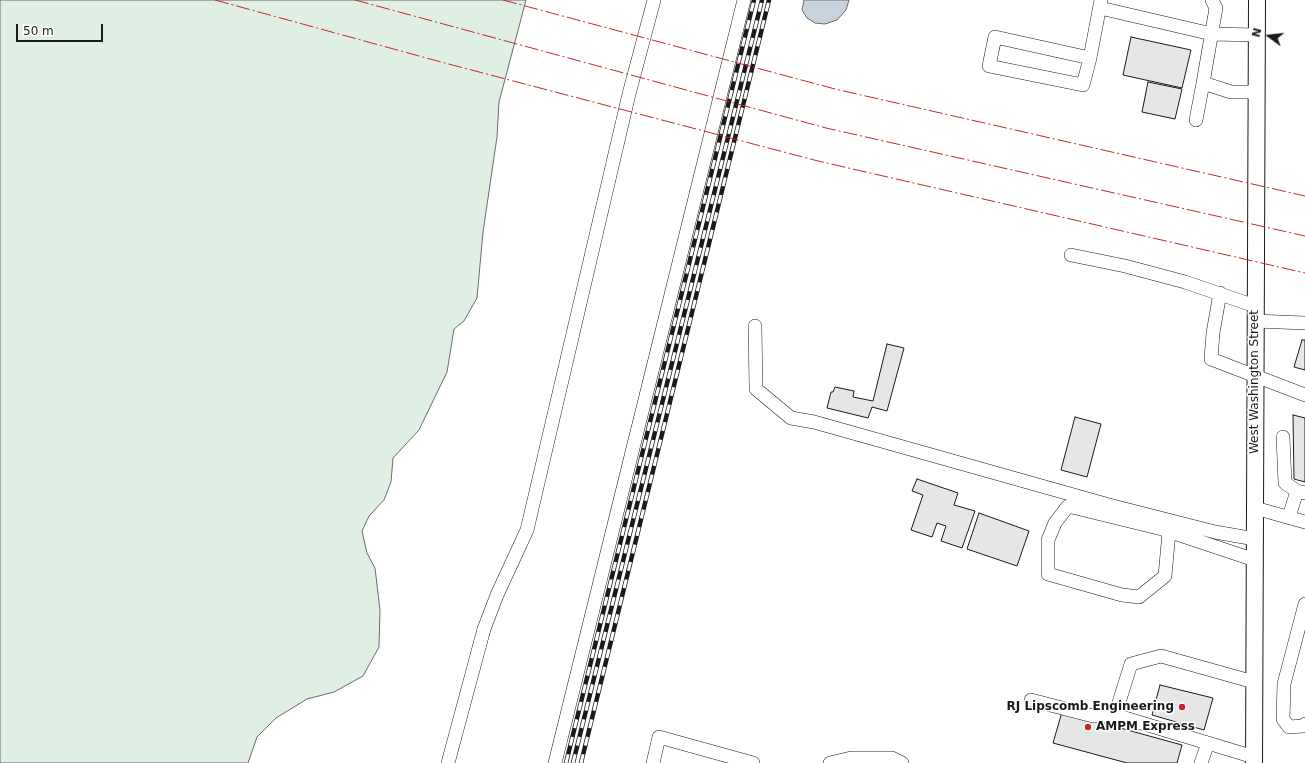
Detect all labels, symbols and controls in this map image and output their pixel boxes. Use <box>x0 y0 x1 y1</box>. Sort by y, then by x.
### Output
scale bar <box>18 16 105 42</box>
north arrow <box>1249 16 1289 56</box>
text: 50 m <box>23 24 54 38</box>
text: N <box>1249 27 1264 39</box>
street label: West Washington Street <box>1248 310 1262 454</box>
place label: RJ Lipscomb Engineering <box>1007 700 1174 714</box>
marker: RJ Lipscomb Engineering <box>1177 702 1187 712</box>
place label: AMPM Express <box>1096 720 1195 734</box>
marker: AMPM Express <box>1083 722 1093 732</box>

